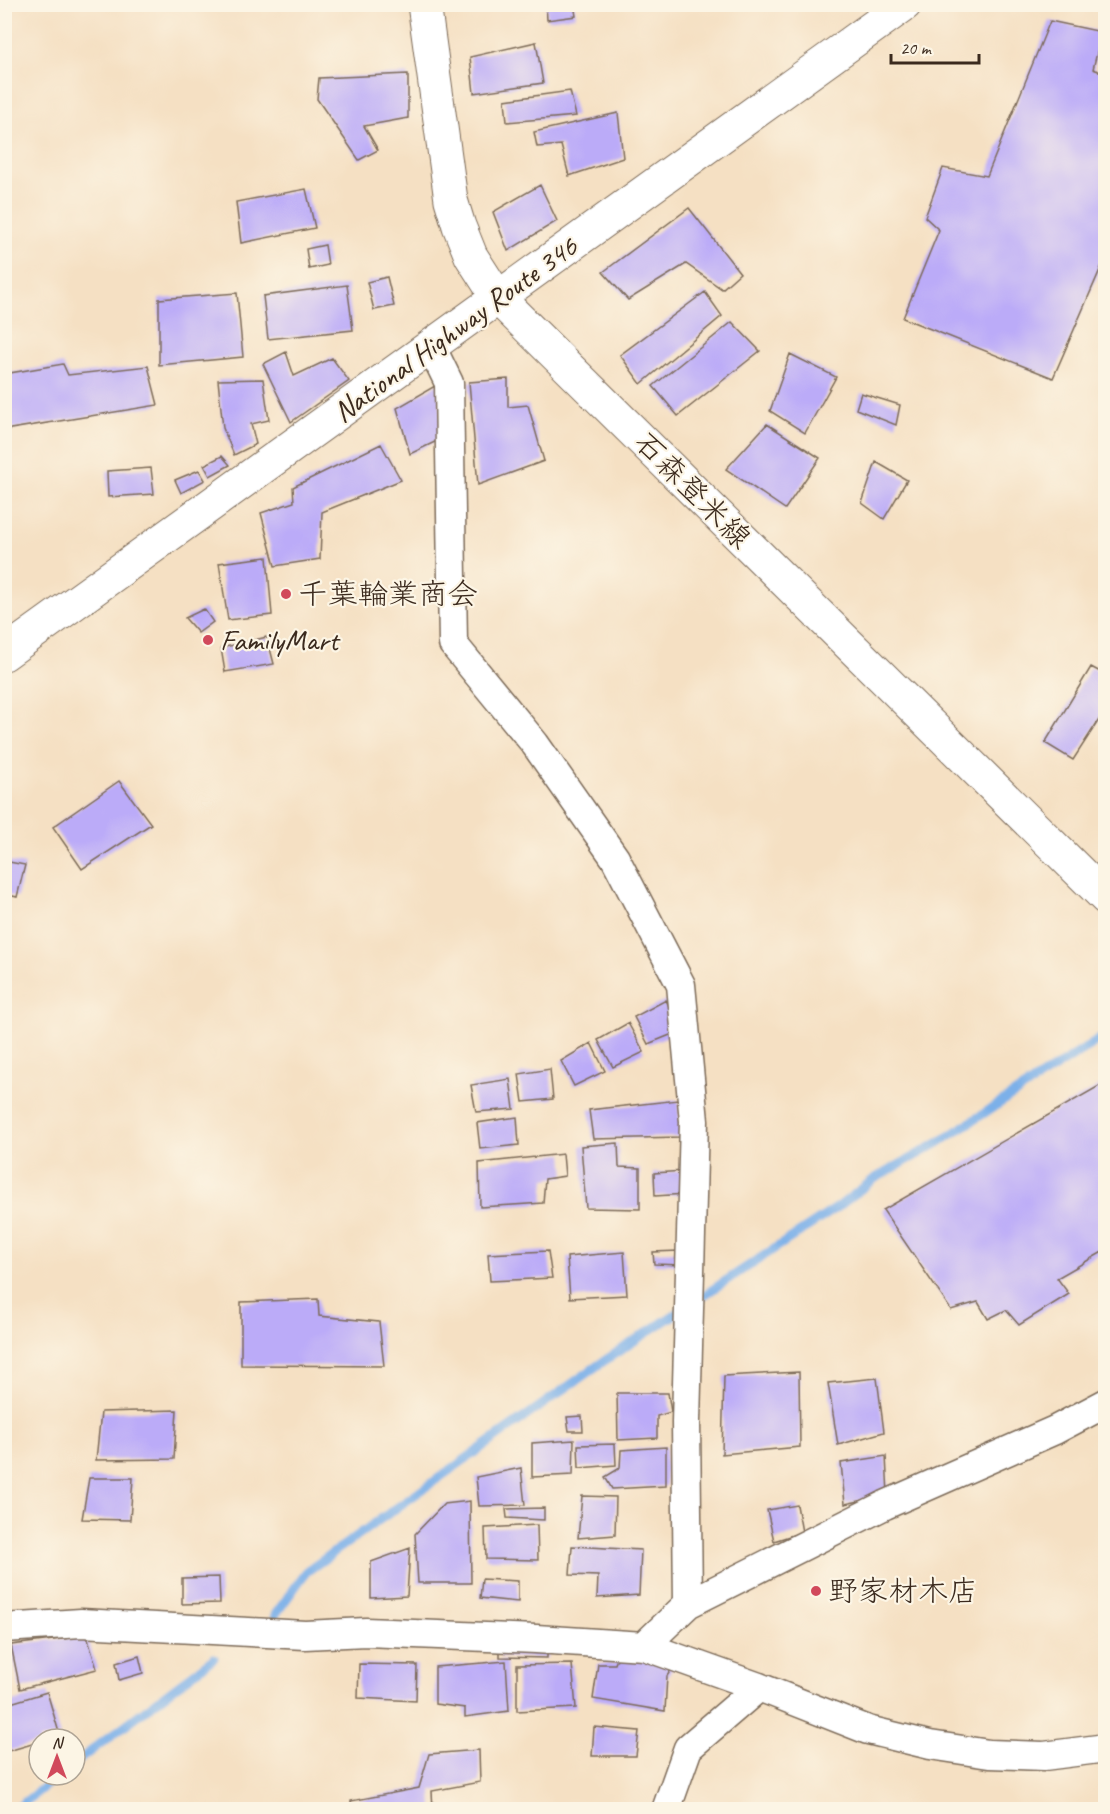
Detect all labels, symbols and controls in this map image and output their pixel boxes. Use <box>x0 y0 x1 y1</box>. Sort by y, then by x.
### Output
scale bar <box>891 27 980 65</box>
text: 20 m <box>900 37 933 59</box>
street label: National Highway Route 346 <box>325 227 586 431</box>
street label: 石森登米線 <box>627 424 759 556</box>
place label: 千葉輪業商会 <box>298 575 478 613</box>
marker: 千葉輪業商会 <box>279 587 293 601</box>
place label: FamilyMart <box>220 621 341 659</box>
marker: FamilyMart <box>201 633 215 647</box>
place label: 野家材木店 <box>828 1572 978 1610</box>
marker: 野家材木店 <box>809 1584 823 1598</box>
north arrow <box>27 1727 87 1787</box>
text: N <box>52 1733 65 1753</box>

